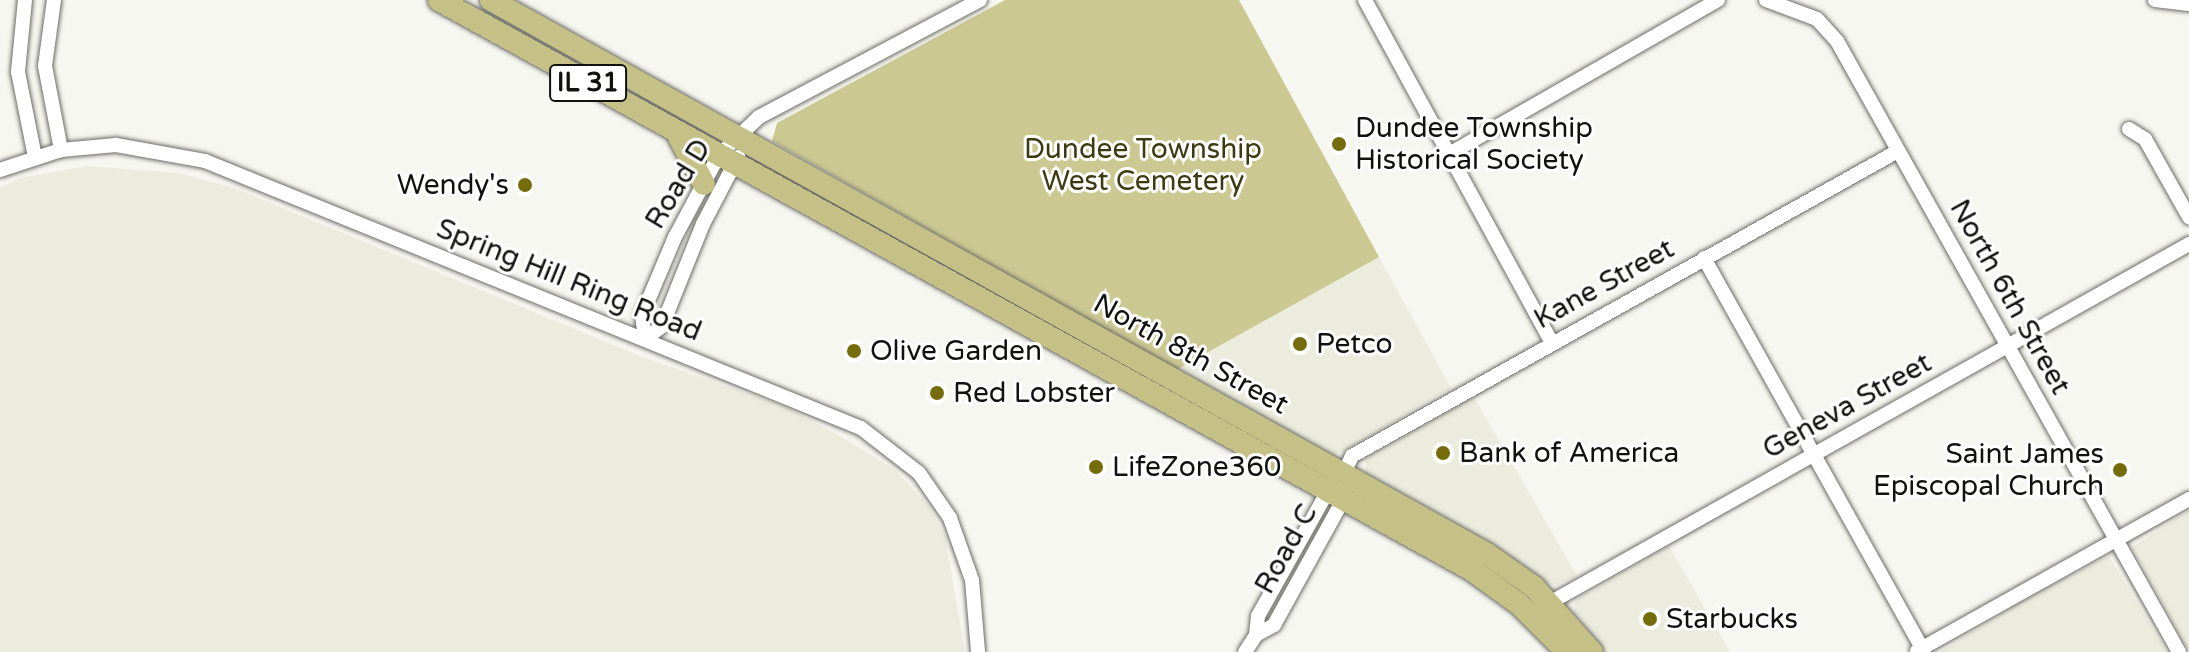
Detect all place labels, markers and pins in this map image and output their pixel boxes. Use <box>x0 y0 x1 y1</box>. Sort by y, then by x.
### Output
place label: Dundee Township Historical Society <box>1355 111 1593 177</box>
marker: Dundee Township Historical Society <box>1330 135 1348 153</box>
place label: Wendy's <box>397 168 509 202</box>
marker: Wendy's <box>516 176 534 194</box>
place label: Petco <box>1316 327 1393 361</box>
place label: Olive Garden <box>870 334 1042 368</box>
marker: Petco <box>1291 335 1309 353</box>
marker: Olive Garden <box>845 342 863 360</box>
place label: Red Lobster <box>953 376 1115 410</box>
marker: Red Lobster <box>928 384 946 402</box>
place label: Bank of America <box>1459 436 1679 470</box>
place label: Saint James Episcopal Church <box>1873 437 2104 503</box>
marker: Bank of America <box>1434 444 1452 462</box>
place label: LifeZone360 <box>1112 450 1281 484</box>
marker: LifeZone360 <box>1087 458 1105 476</box>
marker: Saint James Episcopal Church <box>2111 461 2129 479</box>
place label: Starbucks <box>1666 602 1798 636</box>
marker: Starbucks <box>1641 610 1659 628</box>

